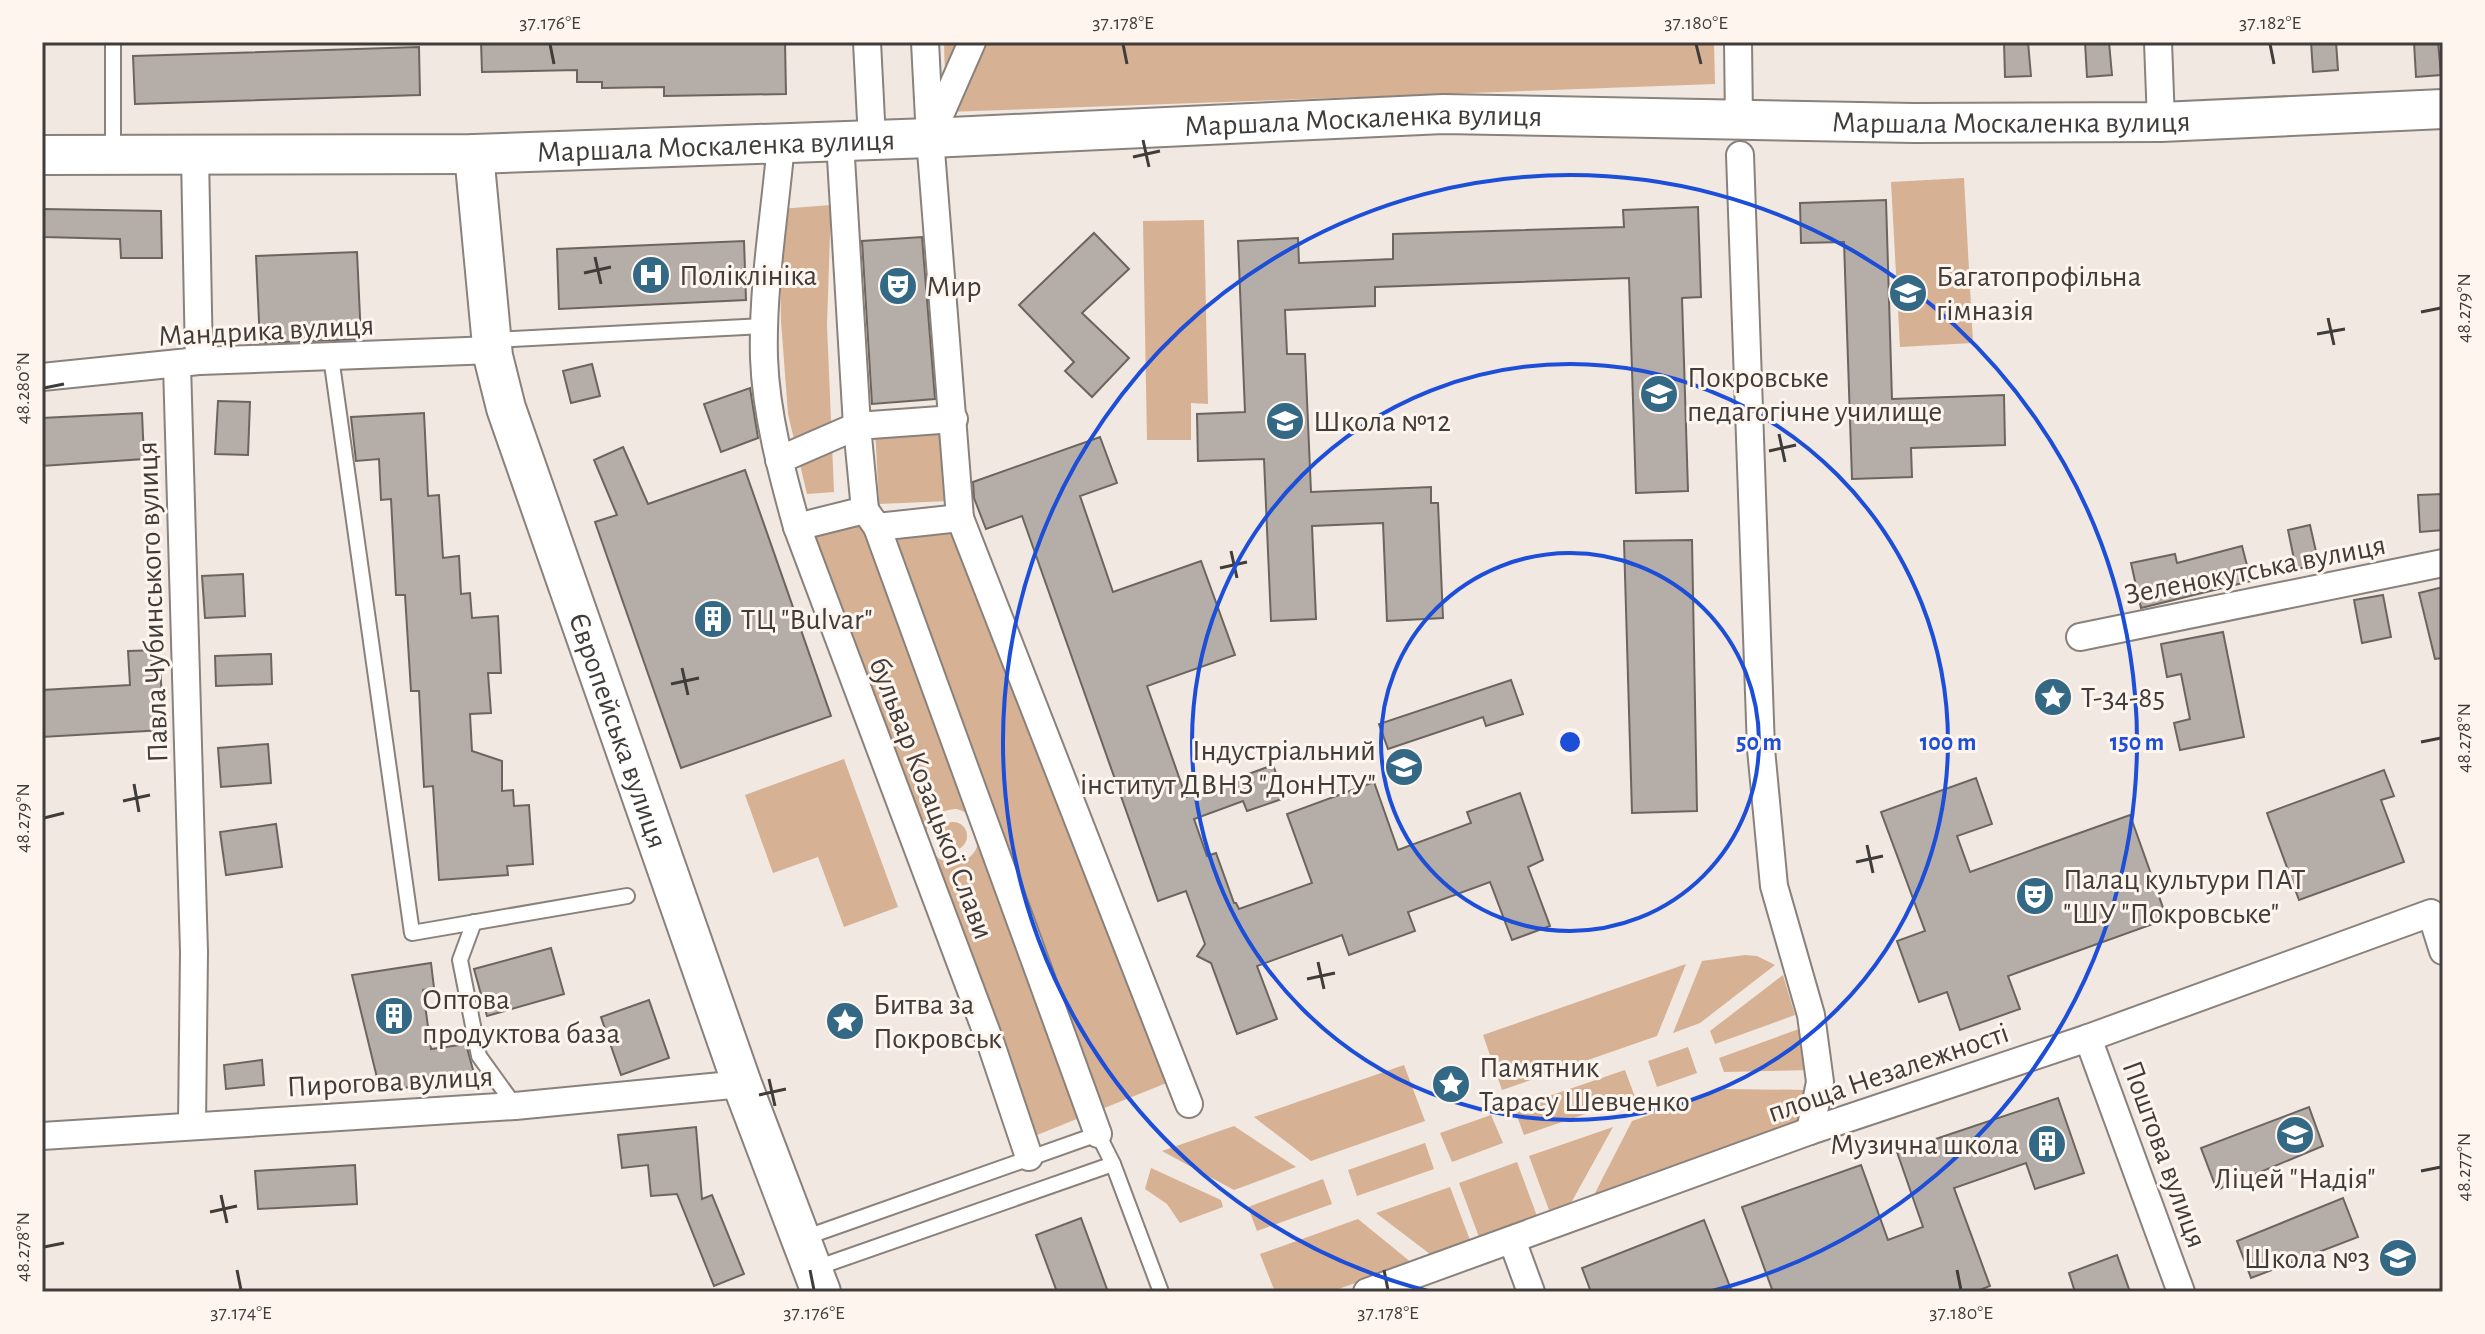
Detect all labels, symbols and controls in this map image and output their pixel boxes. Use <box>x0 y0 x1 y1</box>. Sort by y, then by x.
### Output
text: 37.176°E <box>519 13 581 33</box>
text: 37.178°E <box>1092 13 1154 33</box>
text: 37.180°E <box>1664 13 1728 33</box>
text: 37.182°E <box>2239 13 2301 33</box>
street label: Маршала Москаленка вулиця <box>1183 100 1543 142</box>
street label: Маршала Москаленка вулиця <box>1831 107 2191 139</box>
street label: Маршала Москаленка вулиця <box>536 125 896 168</box>
hospital icon: Поліклініка <box>630 254 672 296</box>
place label: Поліклініка <box>679 261 817 291</box>
place label: Багатопрофільна гімназія <box>1936 262 2141 326</box>
theatre icon: Мир <box>877 265 919 307</box>
place label: Мир <box>926 272 981 302</box>
school or university icon: Багатопрофільна гімназія <box>1887 272 1929 314</box>
text: 48.279°N <box>2454 273 2474 343</box>
street label: Мандрика вулиця <box>157 310 375 352</box>
text: 48.280°N <box>13 352 33 424</box>
place label: Покровське педагогічне училище <box>1687 363 1942 427</box>
school or university icon: Покровське педагогічне училище <box>1638 373 1680 415</box>
school or university icon: Школа №12 <box>1264 400 1306 442</box>
place label: Школа №12 <box>1313 407 1451 437</box>
street label: Павла Чубинського вулиця <box>132 441 174 763</box>
street label: Зеленокутська вулиця <box>2122 530 2388 610</box>
building icon: ТЦ "Bulvar" <box>692 598 734 640</box>
place label: ТЦ "Bulvar" <box>741 605 873 635</box>
street label: Європейська вулиця <box>563 609 672 852</box>
street label: бульвар Козацької Слави <box>863 653 999 943</box>
place icon: Т-34-85 <box>2032 676 2074 718</box>
place label: Т-34-85 <box>2081 683 2165 713</box>
text: 48.278°N <box>2454 703 2474 773</box>
centre of rings <box>1556 728 1584 756</box>
text: 50 m <box>1736 731 1782 755</box>
text: 100 m <box>1920 731 1976 755</box>
text: 150 m <box>2110 731 2164 755</box>
place label: Індустріальний інститут ДВНЗ "ДонНТУ" <box>1080 736 1376 800</box>
school or university icon: Індустріальний інститут ДВНЗ "ДонНТУ" <box>1383 746 1425 788</box>
text: 48.279°N <box>13 783 33 853</box>
place label: Палац культури ПАТ "ШУ "Покровське" <box>2063 865 2305 929</box>
theatre icon: Палац культури ПАТ "ШУ "Покровське" <box>2014 875 2056 917</box>
place label: Оптова продуктова база <box>422 985 620 1049</box>
place label: Битва за Покровськ <box>873 990 1002 1054</box>
building icon: Оптова продуктова база <box>373 995 415 1037</box>
place icon: Битва за Покровськ <box>824 1000 866 1042</box>
street label: площа Незалежності <box>1764 1018 2013 1128</box>
place label: Памятник Тарасу Шевченко <box>1479 1053 1690 1117</box>
street label: Поштова вулиця <box>2116 1057 2212 1252</box>
street label: Пирогова вулиця <box>286 1062 494 1102</box>
place icon: Памятник Тарасу Шевченко <box>1430 1063 1472 1105</box>
school or university icon: Ліцей "Надія" <box>2274 1114 2316 1156</box>
building icon: Музична школа <box>2026 1123 2068 1165</box>
place label: Музична школа <box>1830 1130 2019 1160</box>
text: 48.277°N <box>2454 1133 2474 1201</box>
place label: Ліцей "Надія" <box>2214 1164 2376 1194</box>
text: 48.278°N <box>13 1212 33 1282</box>
school or university icon: Школа №3 <box>2377 1237 2419 1279</box>
place label: Школа №3 <box>2244 1244 2370 1274</box>
text: 37.174°E <box>210 1303 272 1323</box>
text: 37.176°E <box>783 1303 845 1323</box>
text: 37.178°E <box>1357 1303 1419 1323</box>
text: 37.180°E <box>1929 1303 1993 1323</box>

